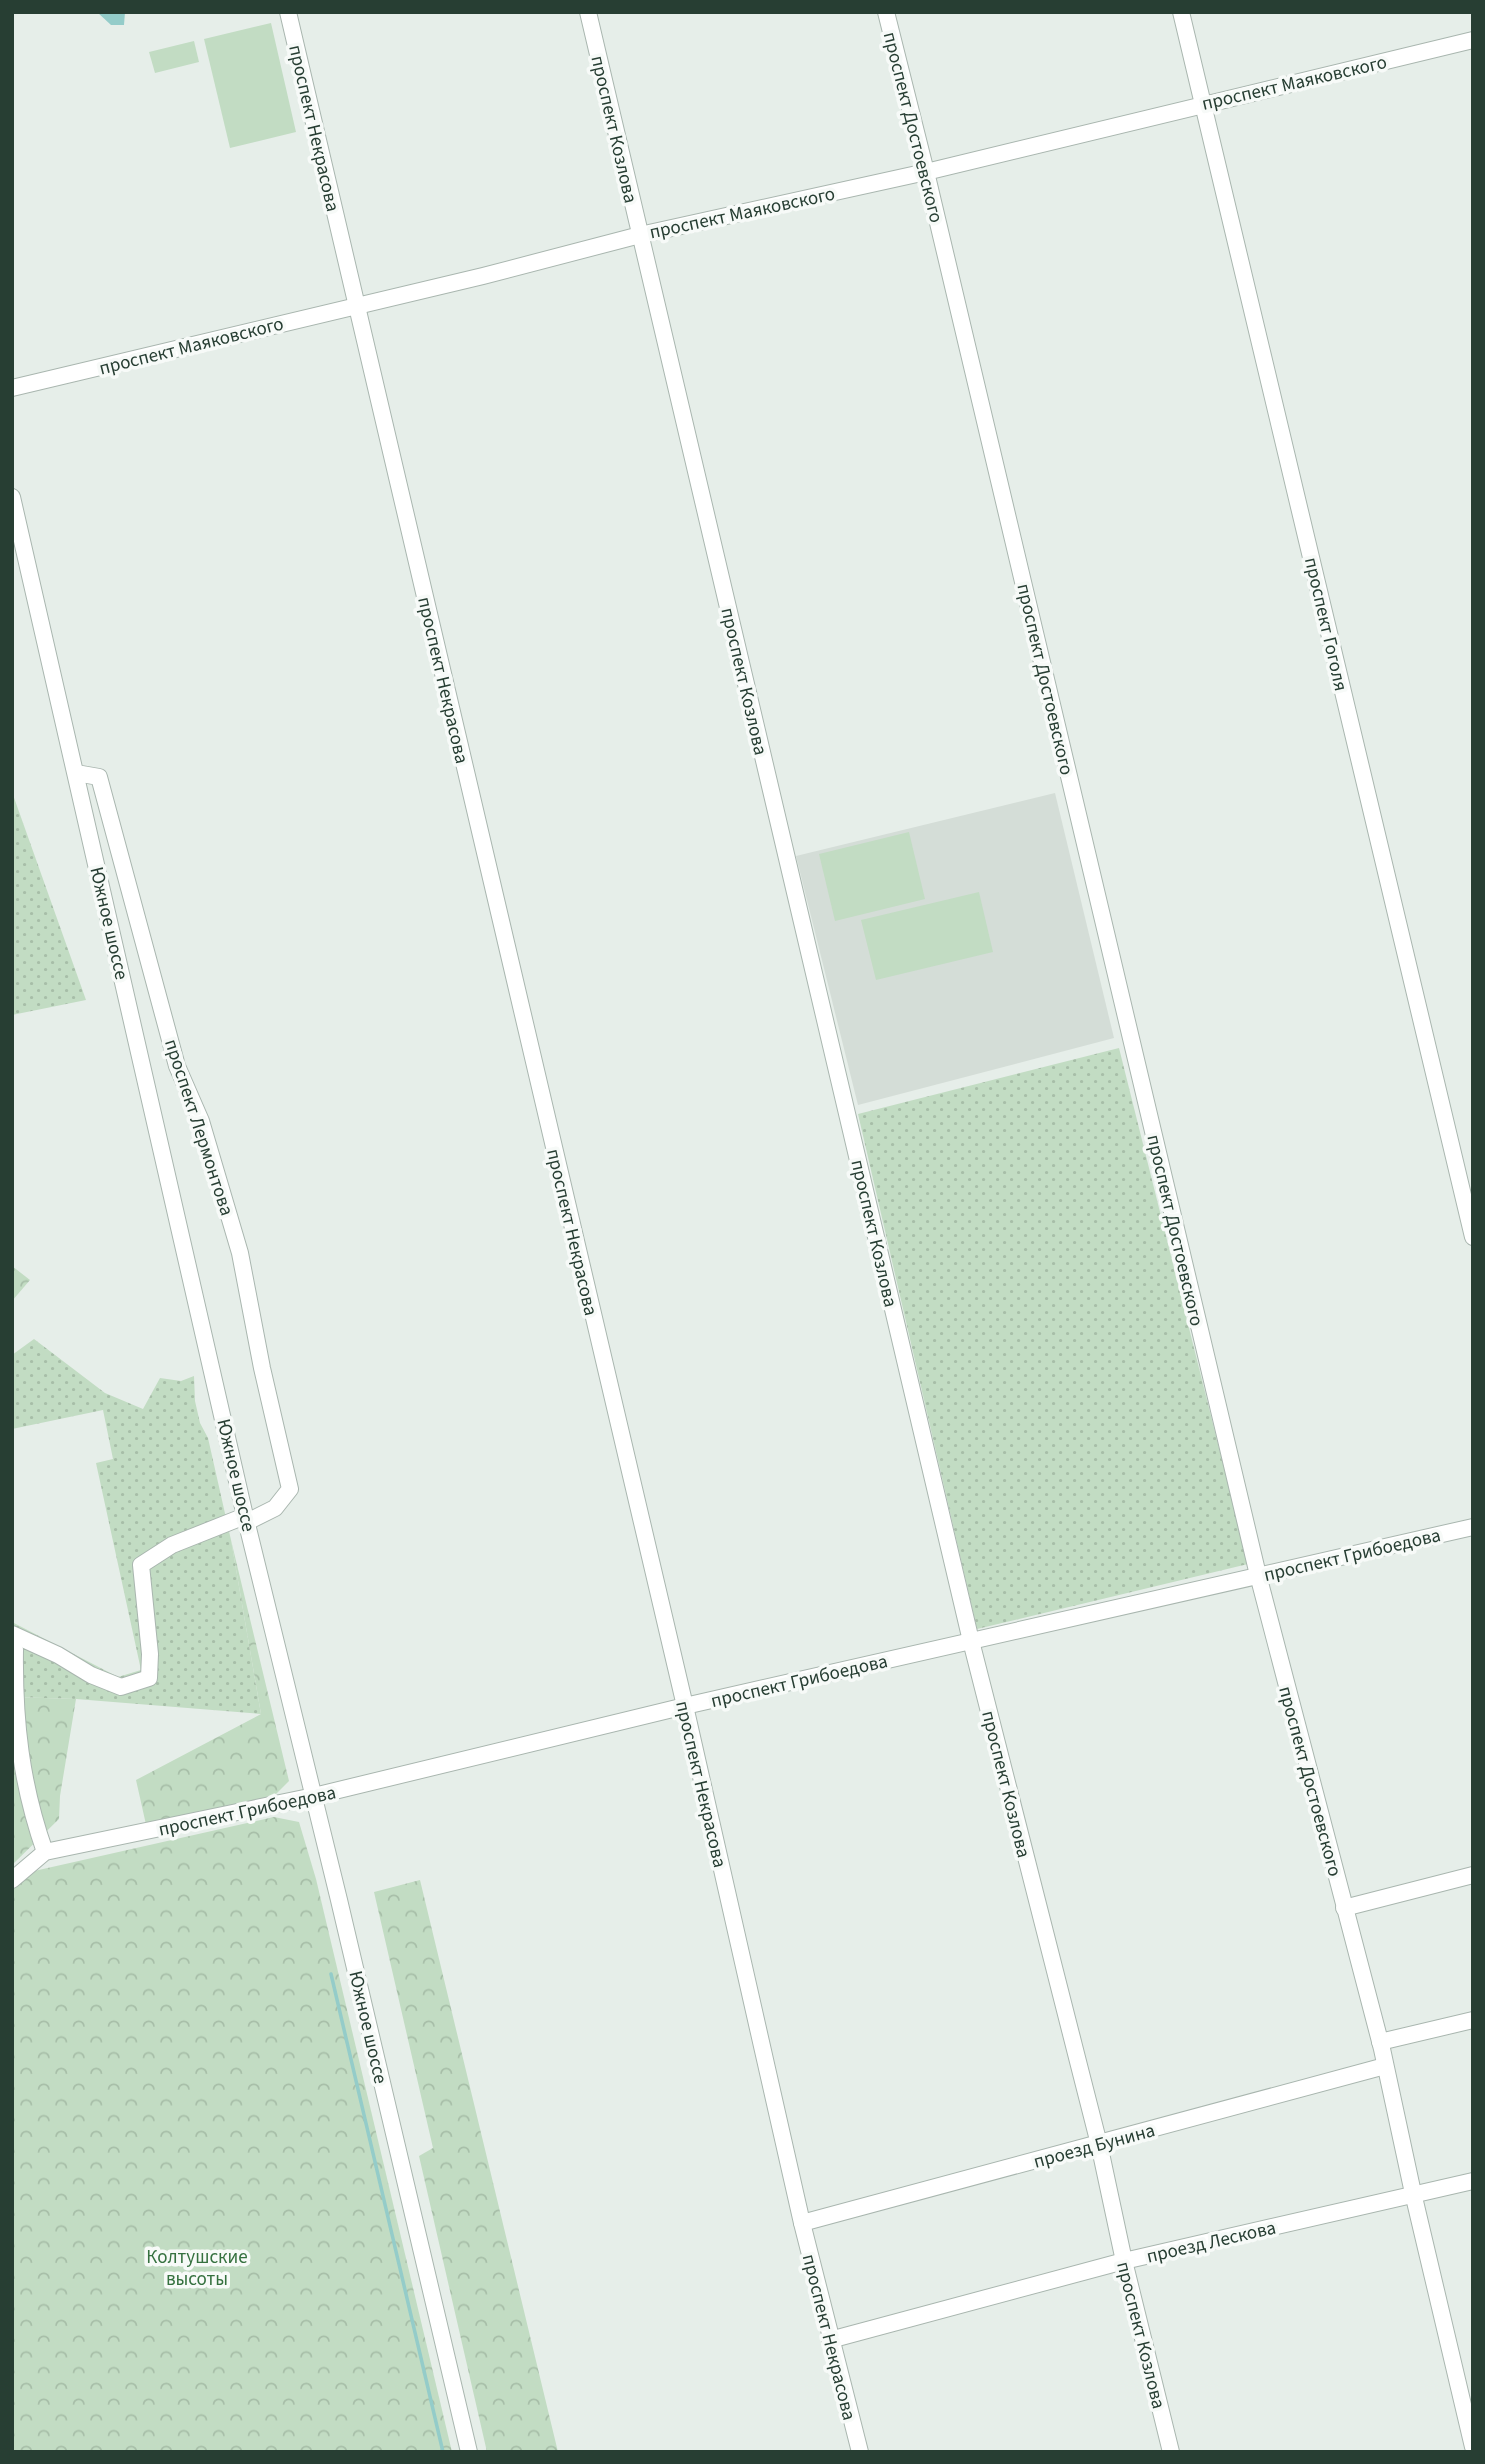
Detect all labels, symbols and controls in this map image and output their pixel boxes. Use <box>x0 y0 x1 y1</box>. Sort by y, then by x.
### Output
street label: проспект Достоевского <box>876 29 949 226</box>
street label: проспект Некрасова <box>281 42 346 214</box>
street label: проспект Маяковского <box>1199 49 1390 118</box>
street label: проспект Козлова <box>583 53 644 206</box>
street label: проспект Маяковского <box>647 181 838 246</box>
street label: проспект Маяковского <box>96 310 286 382</box>
street label: проспект Гоголя <box>1297 555 1354 694</box>
street label: проспект Достоевского <box>1009 581 1080 778</box>
street label: проспект Некрасова <box>410 594 475 766</box>
street label: проспект Козлова <box>713 605 774 758</box>
street label: Южное шоссе <box>82 864 135 982</box>
street label: проспект Лермонтова <box>157 1036 240 1219</box>
street label: проспект Достоевского <box>1139 1132 1210 1329</box>
street label: проспект Некрасова <box>539 1146 604 1318</box>
street label: проспект Козлова <box>843 1157 904 1310</box>
street label: Южное шоссе <box>209 1416 262 1534</box>
street label: проспект Грибоедова <box>1261 1522 1444 1589</box>
street label: проспект Грибоедова <box>708 1648 891 1715</box>
street label: проспект Достоевского <box>1271 1683 1348 1879</box>
street label: проспект Некрасова <box>668 1698 733 1870</box>
street label: проспект Козлова <box>974 1708 1037 1861</box>
street label: проспект Грибоедова <box>156 1779 339 1843</box>
street label: Южное шоссе <box>341 1968 394 2086</box>
street label: проезд Бунина <box>1031 2117 1158 2176</box>
street label: проезд Лескова <box>1144 2214 1279 2270</box>
park label: Колтушские высоты <box>146 2244 248 2293</box>
street label: проспект Некрасова <box>795 2251 862 2423</box>
street label: проспект Козлова <box>1109 2259 1172 2412</box>

